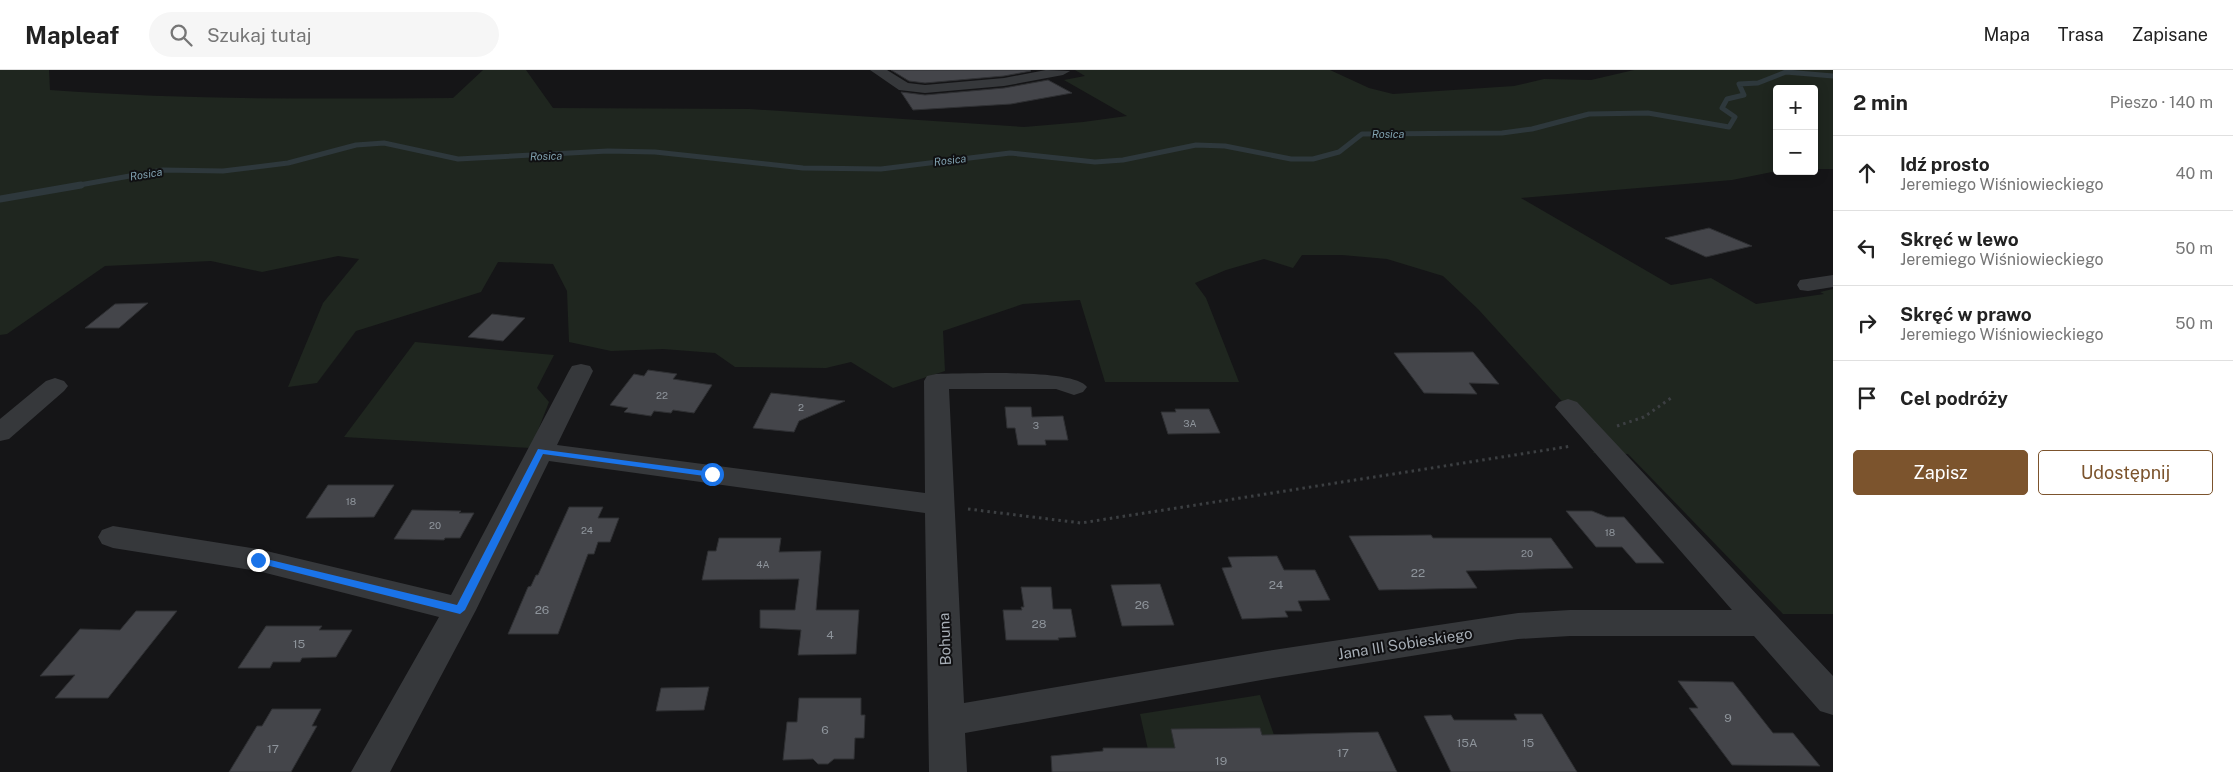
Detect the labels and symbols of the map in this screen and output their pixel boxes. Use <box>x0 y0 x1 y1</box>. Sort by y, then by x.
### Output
water label: Rosica <box>1372 128 1404 140</box>
water label: Rosica <box>530 149 563 163</box>
water label: Rosica <box>933 152 967 168</box>
water label: Rosica <box>129 166 163 182</box>
house number: 22 <box>656 389 668 401</box>
house number: 2 <box>798 401 804 413</box>
house number: 3A <box>1183 417 1197 429</box>
house number: 3 <box>1033 419 1039 431</box>
route start <box>701 463 724 486</box>
house number: 18 <box>346 495 356 507</box>
house number: 20 <box>429 519 441 531</box>
house number: 24 <box>581 524 593 536</box>
house number: 18 <box>1605 526 1615 538</box>
house number: 20 <box>1521 547 1533 559</box>
route end <box>247 549 270 572</box>
house number: 4A <box>756 558 770 570</box>
house number: 22 <box>1411 566 1425 580</box>
house number: 24 <box>1269 578 1284 592</box>
house number: 26 <box>1135 598 1149 612</box>
house number: 26 <box>535 603 549 617</box>
street label: Bohuna <box>935 612 954 666</box>
house number: 28 <box>1032 617 1047 631</box>
street label: Jana III Sobieskiego <box>1336 624 1474 663</box>
house number: 4 <box>826 628 834 642</box>
house number: 15 <box>293 637 306 651</box>
house number: 9 <box>1724 711 1732 725</box>
house number: 6 <box>821 723 829 737</box>
house number: 15A <box>1456 736 1478 750</box>
house number: 15 <box>1522 736 1535 750</box>
house number: 17 <box>267 742 279 756</box>
house number: 17 <box>1337 746 1349 760</box>
house number: 19 <box>1215 754 1227 768</box>

